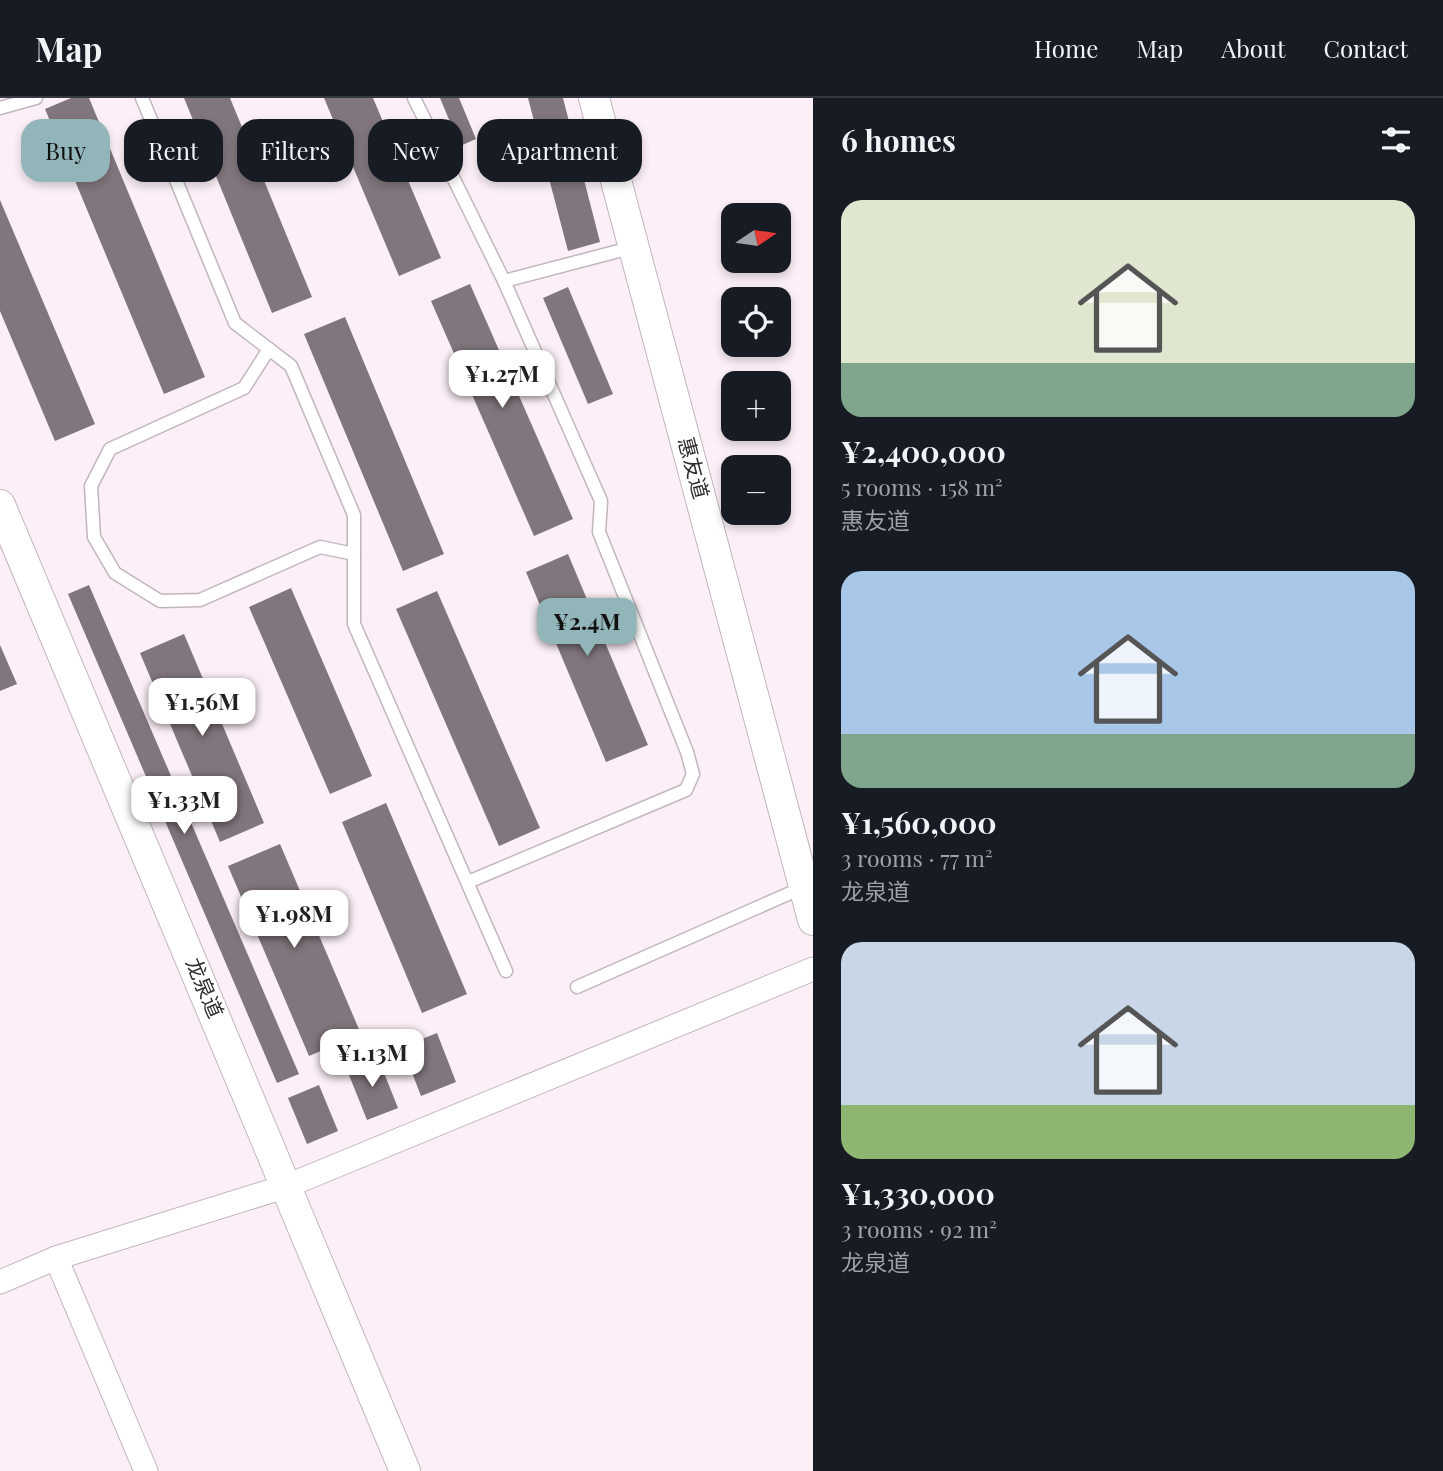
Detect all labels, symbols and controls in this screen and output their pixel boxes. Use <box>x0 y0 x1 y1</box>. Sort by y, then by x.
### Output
text: Map <box>35 26 102 70</box>
text: Home <box>1034 32 1098 64</box>
text: Map <box>1136 32 1183 64</box>
text: About <box>1221 32 1285 64</box>
text: Contact <box>1323 32 1408 64</box>
chip: Buy <box>21 119 110 182</box>
chip: Rent <box>124 119 223 182</box>
chip: Filters <box>237 119 354 182</box>
chip: New <box>368 119 463 182</box>
chip: Apartment <box>477 119 642 182</box>
text: 6 homes <box>841 120 956 160</box>
icon: filters <box>1377 121 1415 159</box>
north arrow <box>721 203 791 273</box>
map controls <box>721 203 791 525</box>
icon: home <box>1065 245 1191 371</box>
button: locate <box>721 287 791 357</box>
pin: ¥1.27M <box>445 350 559 410</box>
text: ¥1.27M <box>465 357 539 388</box>
button: + <box>721 371 791 441</box>
text: ¥2,400,000 <box>841 431 1006 471</box>
street label: 惠友道 <box>673 433 717 502</box>
button: − <box>721 455 791 525</box>
text: 5 rooms · 158 m² <box>841 471 1003 502</box>
text: 惠友道 <box>841 504 910 535</box>
pin: ¥2.4M <box>538 598 636 658</box>
text: ¥2.4M <box>553 605 621 636</box>
icon: home <box>1065 616 1191 742</box>
pin: ¥1.56M <box>145 678 259 738</box>
text: ¥1.56M <box>164 685 240 716</box>
pin: ¥1.33M <box>127 776 241 836</box>
text: ¥1.33M <box>147 783 221 814</box>
text: ¥1,560,000 <box>841 802 997 842</box>
text: 3 rooms · 77 m² <box>841 842 993 873</box>
text: 龙泉道 <box>841 875 910 906</box>
pin: ¥1.98M <box>237 890 351 950</box>
text: ¥1.98M <box>255 897 333 928</box>
street label: 龙泉道 <box>181 953 231 1022</box>
icon: home <box>1065 987 1191 1113</box>
pin: ¥1.13M <box>315 1030 429 1089</box>
text: ¥1.13M <box>336 1036 408 1067</box>
text: ¥1,330,000 <box>841 1173 995 1213</box>
text: 3 rooms · 92 m² <box>841 1213 997 1244</box>
text: 龙泉道 <box>841 1246 910 1277</box>

